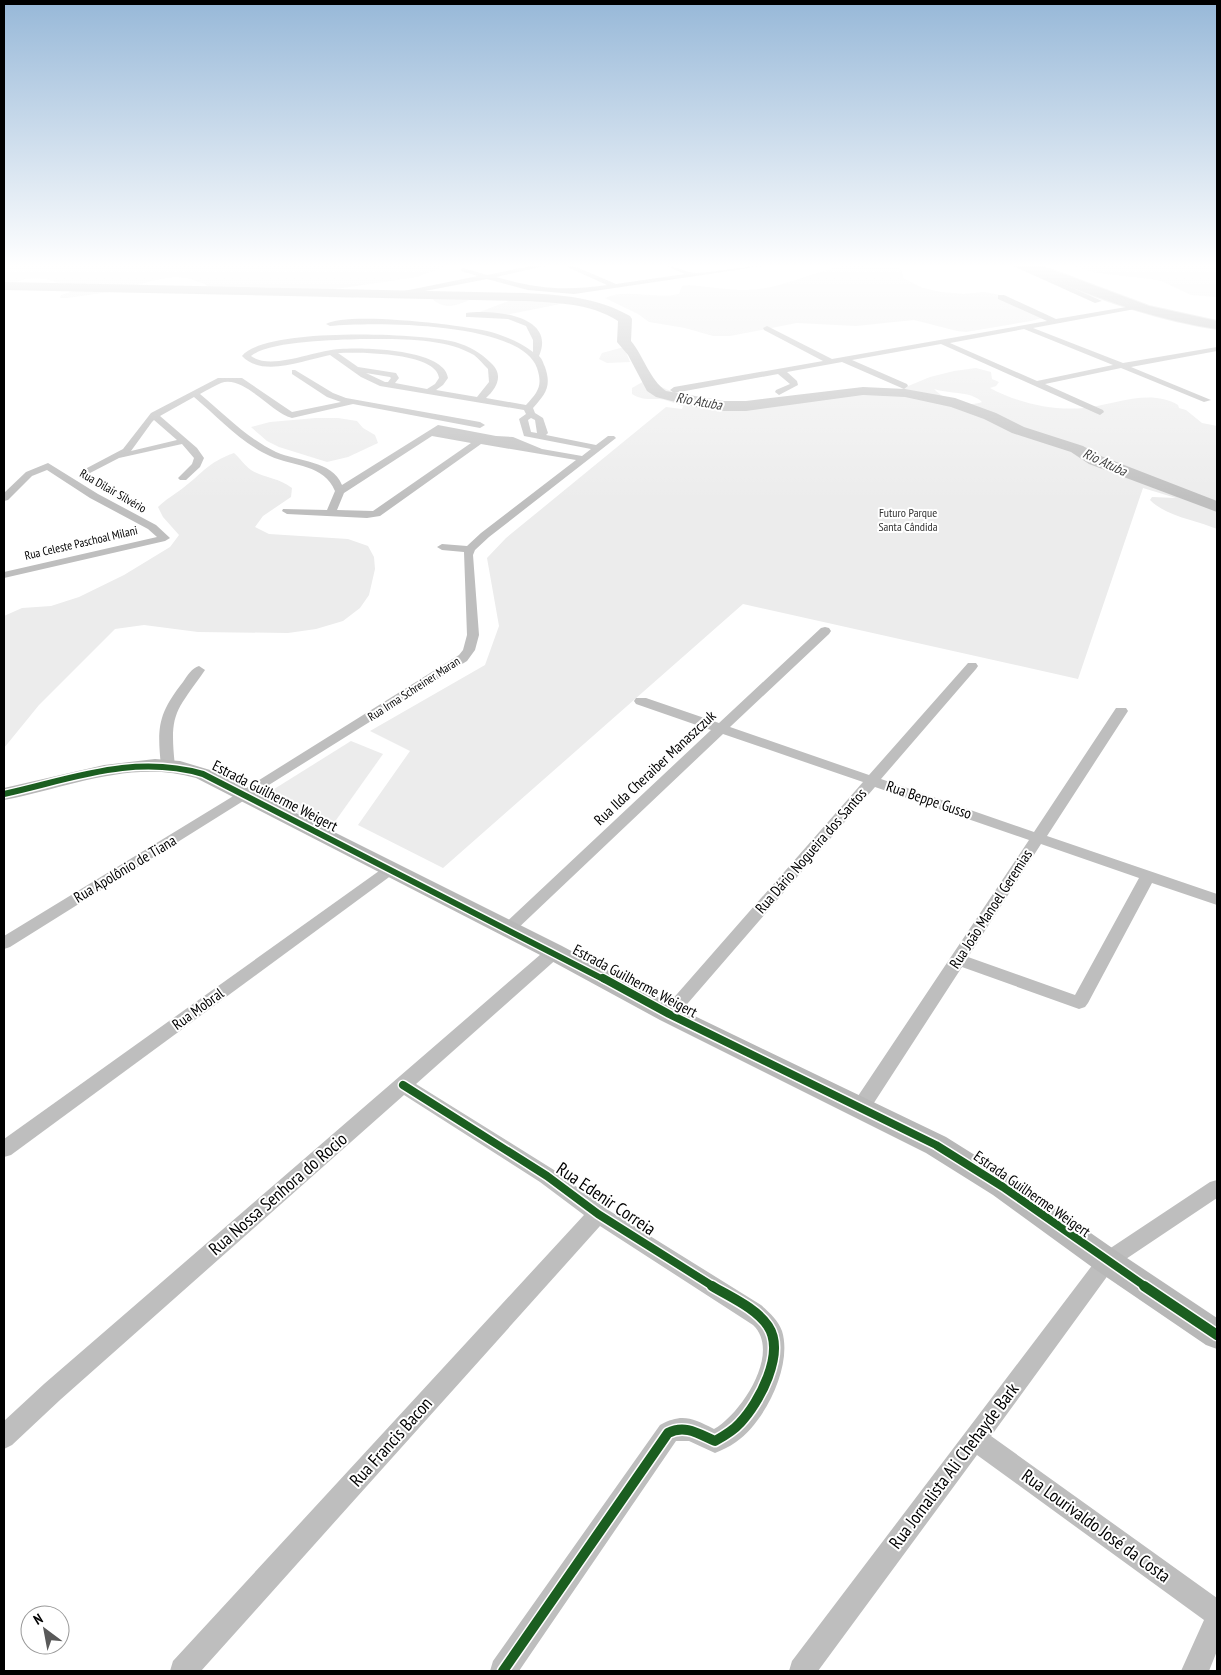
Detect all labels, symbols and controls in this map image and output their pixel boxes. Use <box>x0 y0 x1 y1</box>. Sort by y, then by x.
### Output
water label: Rio Atuba <box>675 388 725 414</box>
water label: Rio Atuba <box>1080 444 1131 481</box>
street label: Rua Dilair Silvério <box>77 465 149 516</box>
park label: Futuro Parque Santa Cândida <box>878 505 938 534</box>
street label: Rua Celeste Paschoal Milani <box>23 522 139 563</box>
street label: Rua Irma Schreiner Maran <box>365 653 463 724</box>
street label: Rua Ilda Cheraiber Manaszczuk <box>590 706 720 829</box>
street label: Estrada Guilherme Weigert <box>209 756 341 835</box>
street label: Rua Beppe Gusso <box>884 776 974 823</box>
street label: Rua Dário Nogueira dos Santos <box>751 784 870 917</box>
street label: Rua Apolônio de Tiana <box>70 831 179 907</box>
street label: Rua João Manoel Geremias <box>945 846 1036 972</box>
street label: Estrada Guilherme Weigert <box>570 940 701 1021</box>
street label: Rua Mobral <box>168 983 228 1034</box>
street label: Rua Nossa Senhora do Rocio <box>204 1127 352 1260</box>
street label: Estrada Guilherme Weigert <box>970 1146 1094 1241</box>
street label: Rua Edenir Correia <box>552 1157 660 1240</box>
street label: Rua Jornalista Ali Chehayde Bark <box>884 1378 1024 1553</box>
street label: Rua Francis Bacon <box>344 1392 437 1491</box>
street label: Rua Lourivaldo José da Costa <box>1017 1464 1175 1587</box>
north arrow <box>20 1605 70 1655</box>
text: N <box>30 1609 46 1629</box>

